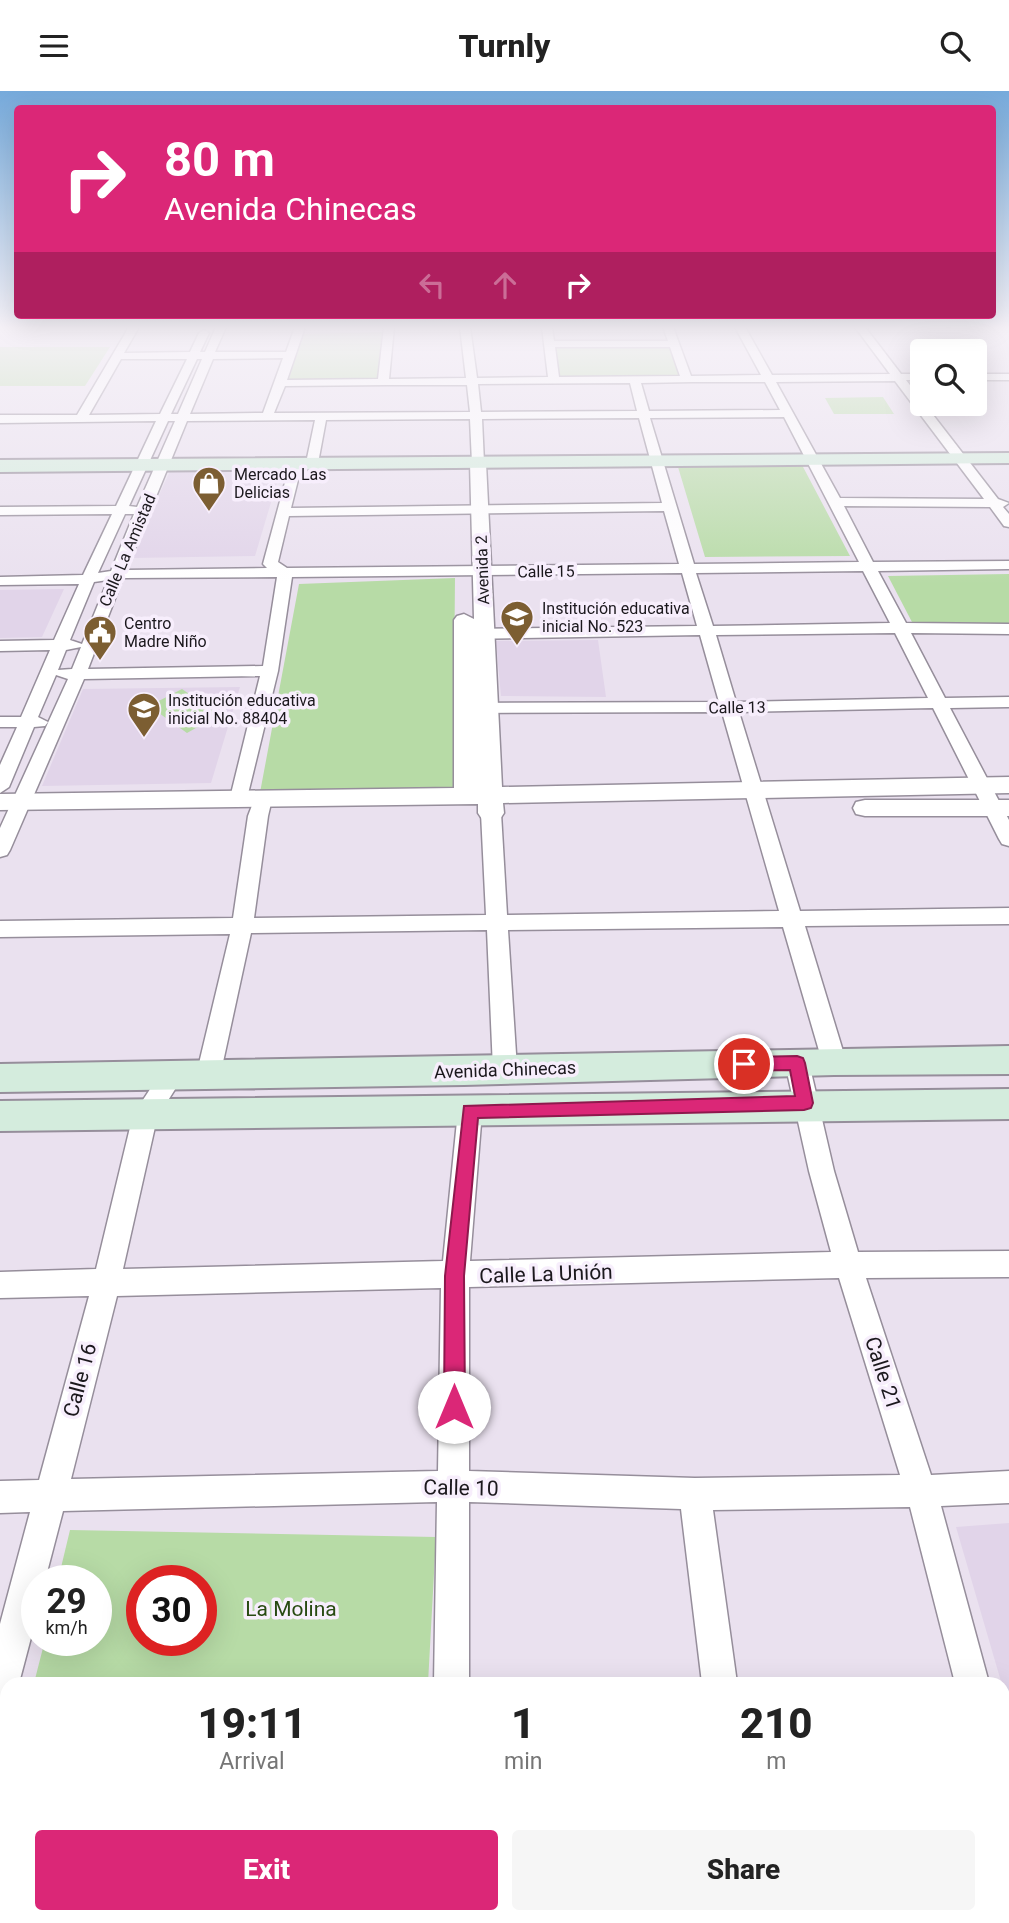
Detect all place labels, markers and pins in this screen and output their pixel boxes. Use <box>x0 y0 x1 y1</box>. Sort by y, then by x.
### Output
shop icon: Mercado Las Delicias <box>190 464 228 513</box>
place label: Mercado Las Delicias <box>234 465 327 502</box>
school or university icon: Institución educativa inicial No. 523 <box>498 598 536 647</box>
place label: Institución educativa inicial No. 523 <box>542 599 690 636</box>
public building icon: Centro Madre Niño <box>81 613 119 662</box>
place label: Centro Madre Niño <box>124 614 207 651</box>
school or university icon: Institución educativa inicial No. 88404 <box>125 690 163 739</box>
place label: Institución educativa inicial No. 88404 <box>168 691 316 728</box>
pin <box>714 1034 774 1094</box>

